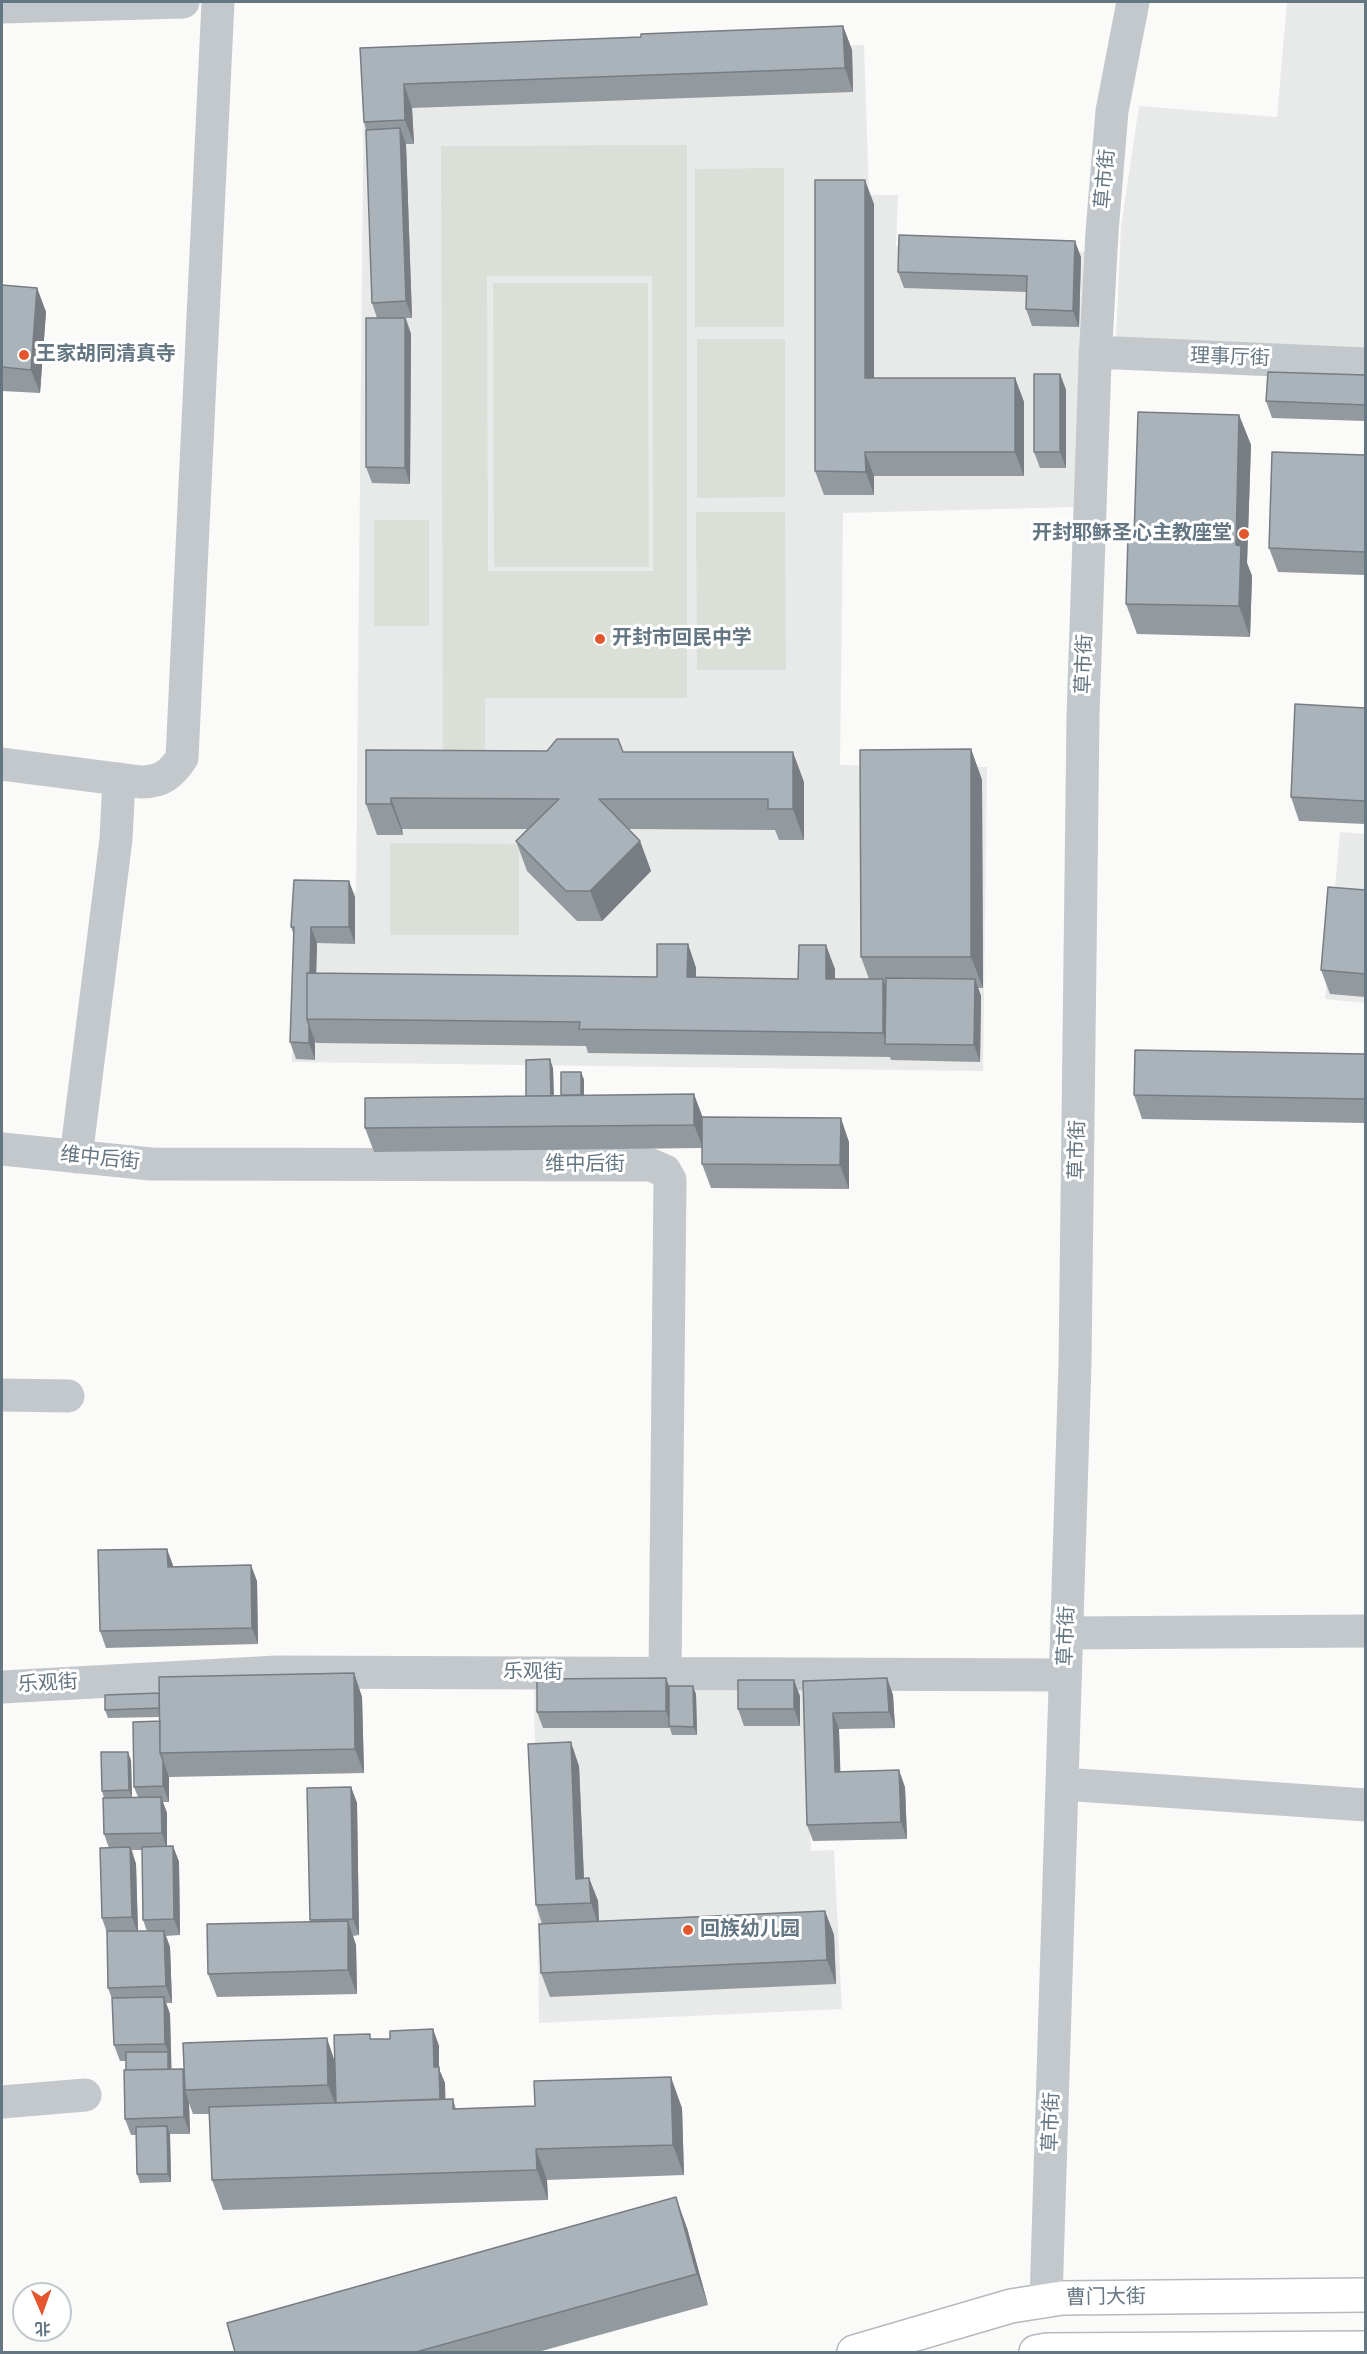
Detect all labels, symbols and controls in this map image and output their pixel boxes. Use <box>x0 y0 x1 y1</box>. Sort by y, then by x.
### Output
street label: 草市街 <box>1091 148 1121 210</box>
place label: 王家胡同清真寺 <box>36 343 176 367</box>
street label: 理事厅街 <box>1190 345 1270 371</box>
marker: 王家胡同清真寺 <box>17 348 31 362</box>
place label: 开封耶稣圣心主教座堂 <box>1032 522 1232 546</box>
marker: 开封耶稣圣心主教座堂 <box>1237 527 1251 541</box>
place label: 开封市回民中学 <box>612 627 752 651</box>
marker: 开封市回民中学 <box>593 632 607 646</box>
street label: 草市街 <box>1072 634 1098 694</box>
street label: 草市街 <box>1065 1120 1091 1180</box>
street label: 维中后街 <box>59 1143 141 1175</box>
street label: 维中后街 <box>545 1153 625 1177</box>
street label: 草市街 <box>1054 1606 1080 1666</box>
street label: 乐观街 <box>503 1661 563 1685</box>
street label: 乐观街 <box>17 1670 79 1698</box>
place label: 回族幼儿园 <box>700 1918 800 1942</box>
marker: 回族幼儿园 <box>681 1923 695 1937</box>
street label: 草市街 <box>1039 2092 1065 2152</box>
north arrow <box>12 2282 72 2342</box>
street label: 曹门大街 <box>1066 2285 1146 2311</box>
text: 北 <box>34 2318 51 2338</box>

